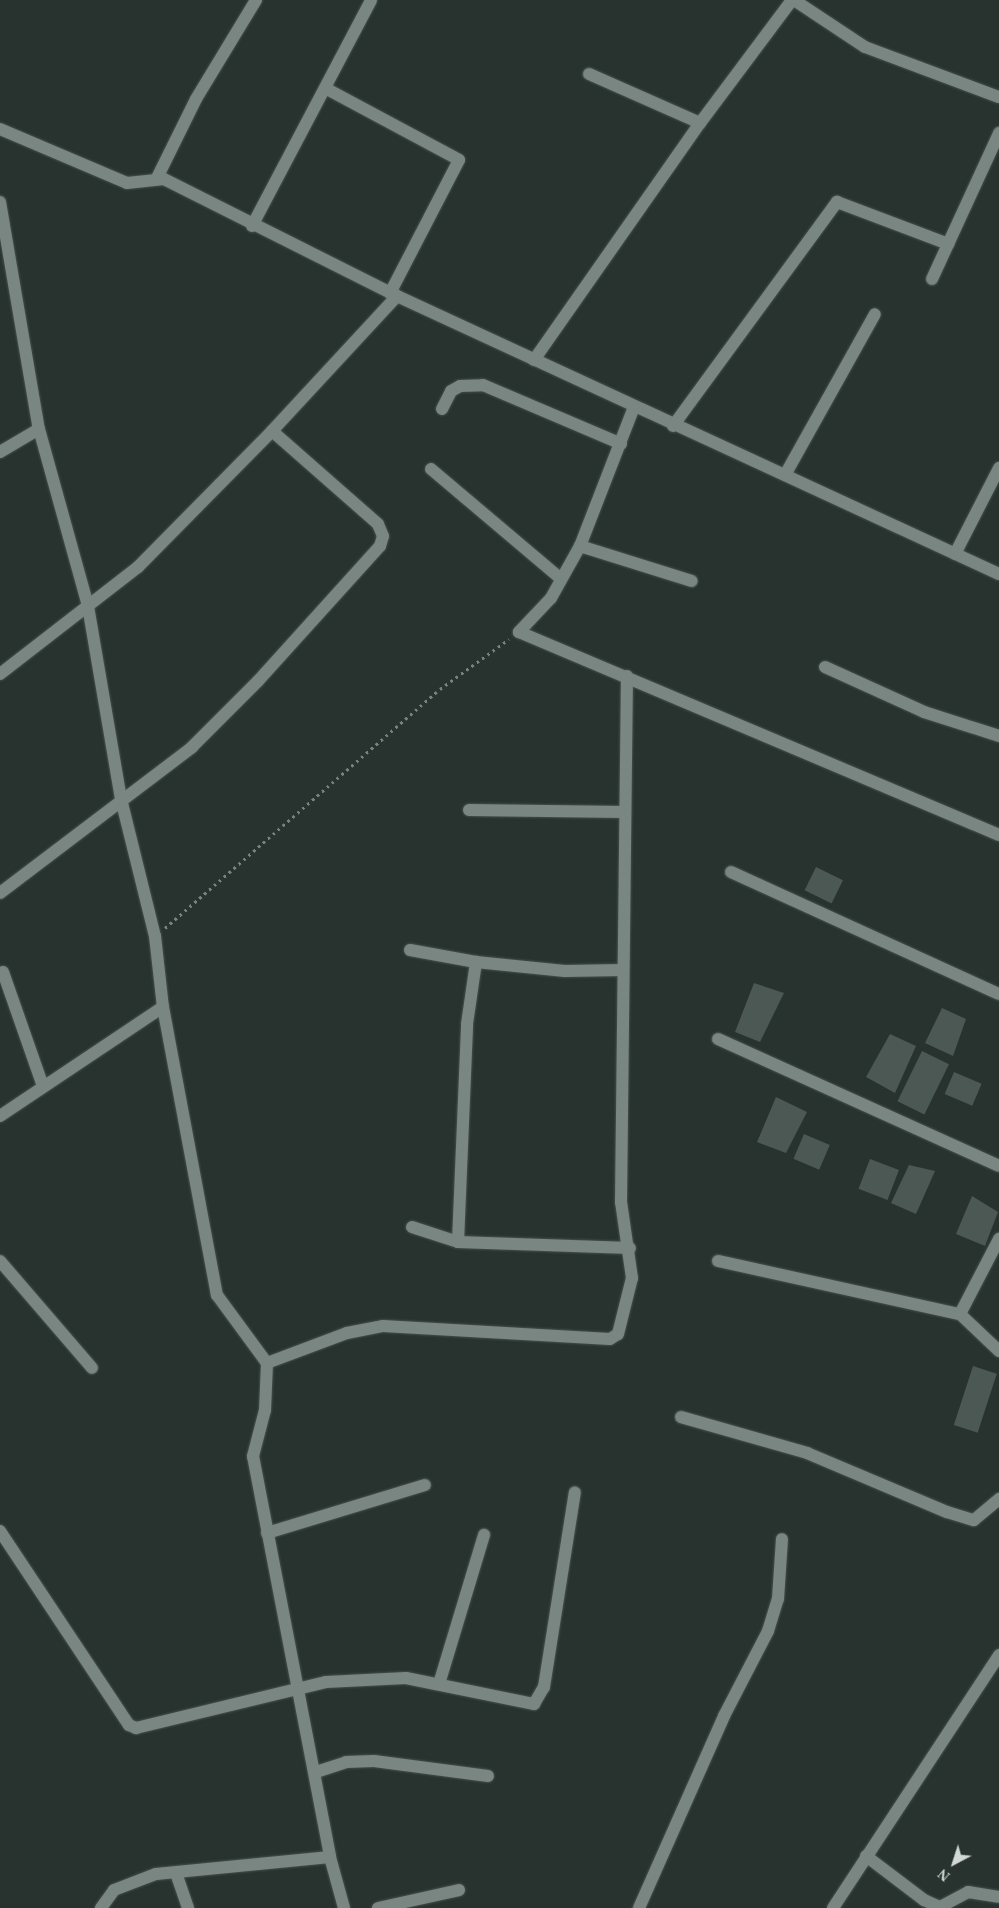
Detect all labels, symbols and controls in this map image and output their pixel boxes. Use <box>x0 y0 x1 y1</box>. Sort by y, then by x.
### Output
north arrow <box>929 1838 979 1888</box>
text: N <box>935 1866 953 1884</box>

